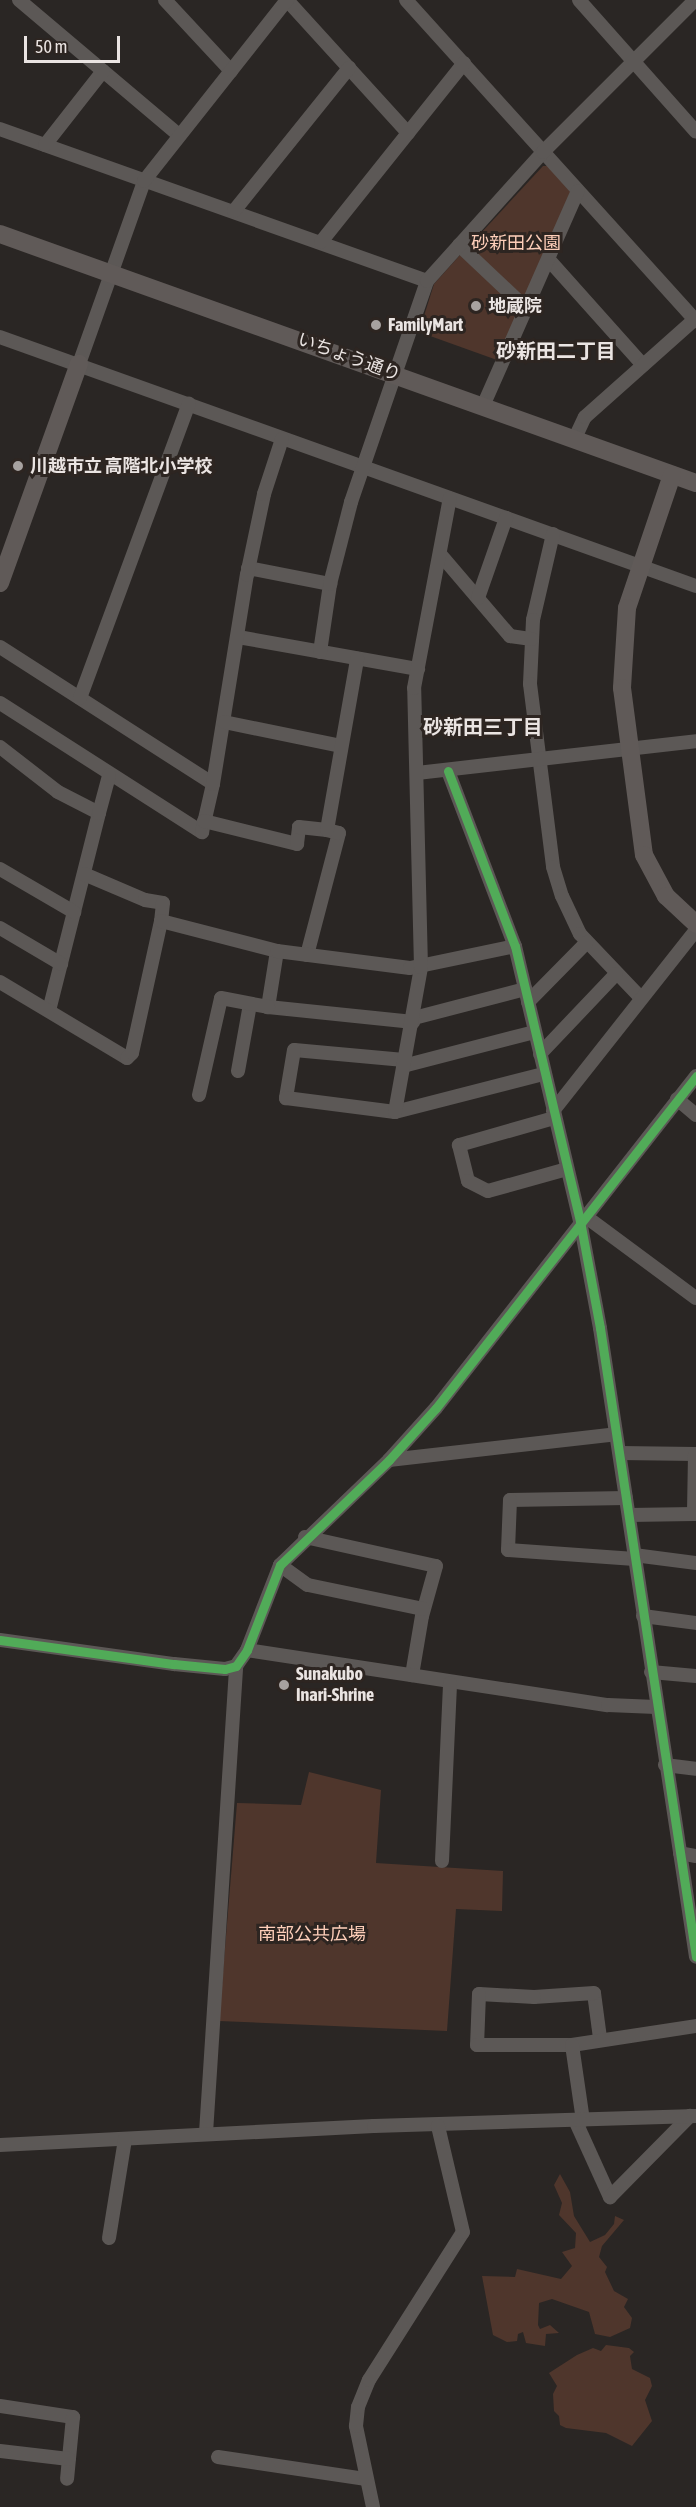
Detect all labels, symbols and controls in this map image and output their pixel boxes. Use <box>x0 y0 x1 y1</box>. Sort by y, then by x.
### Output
scale bar <box>27 24 123 62</box>
text: 50 m <box>35 36 67 57</box>
park label: 砂新田公園 <box>471 232 561 254</box>
place label: 地蔵院 <box>488 295 542 317</box>
marker: 地蔵院 <box>469 299 483 313</box>
place label: FamilyMart <box>388 314 463 336</box>
marker: FamilyMart <box>369 318 383 332</box>
street label: いちょう通り <box>295 328 403 386</box>
district label: 砂新田二丁目 <box>496 338 616 362</box>
place label: 川越市立 高階北小学校 <box>30 455 212 477</box>
marker: 川越市立 高階北小学校 <box>11 459 25 473</box>
district label: 砂新田三丁目 <box>423 714 543 738</box>
place label: Sunakubo Inari-Shrine <box>296 1664 374 1706</box>
marker: Sunakubo Inari-Shrine <box>277 1678 291 1692</box>
park label: 南部公共広場 <box>258 1923 366 1945</box>

